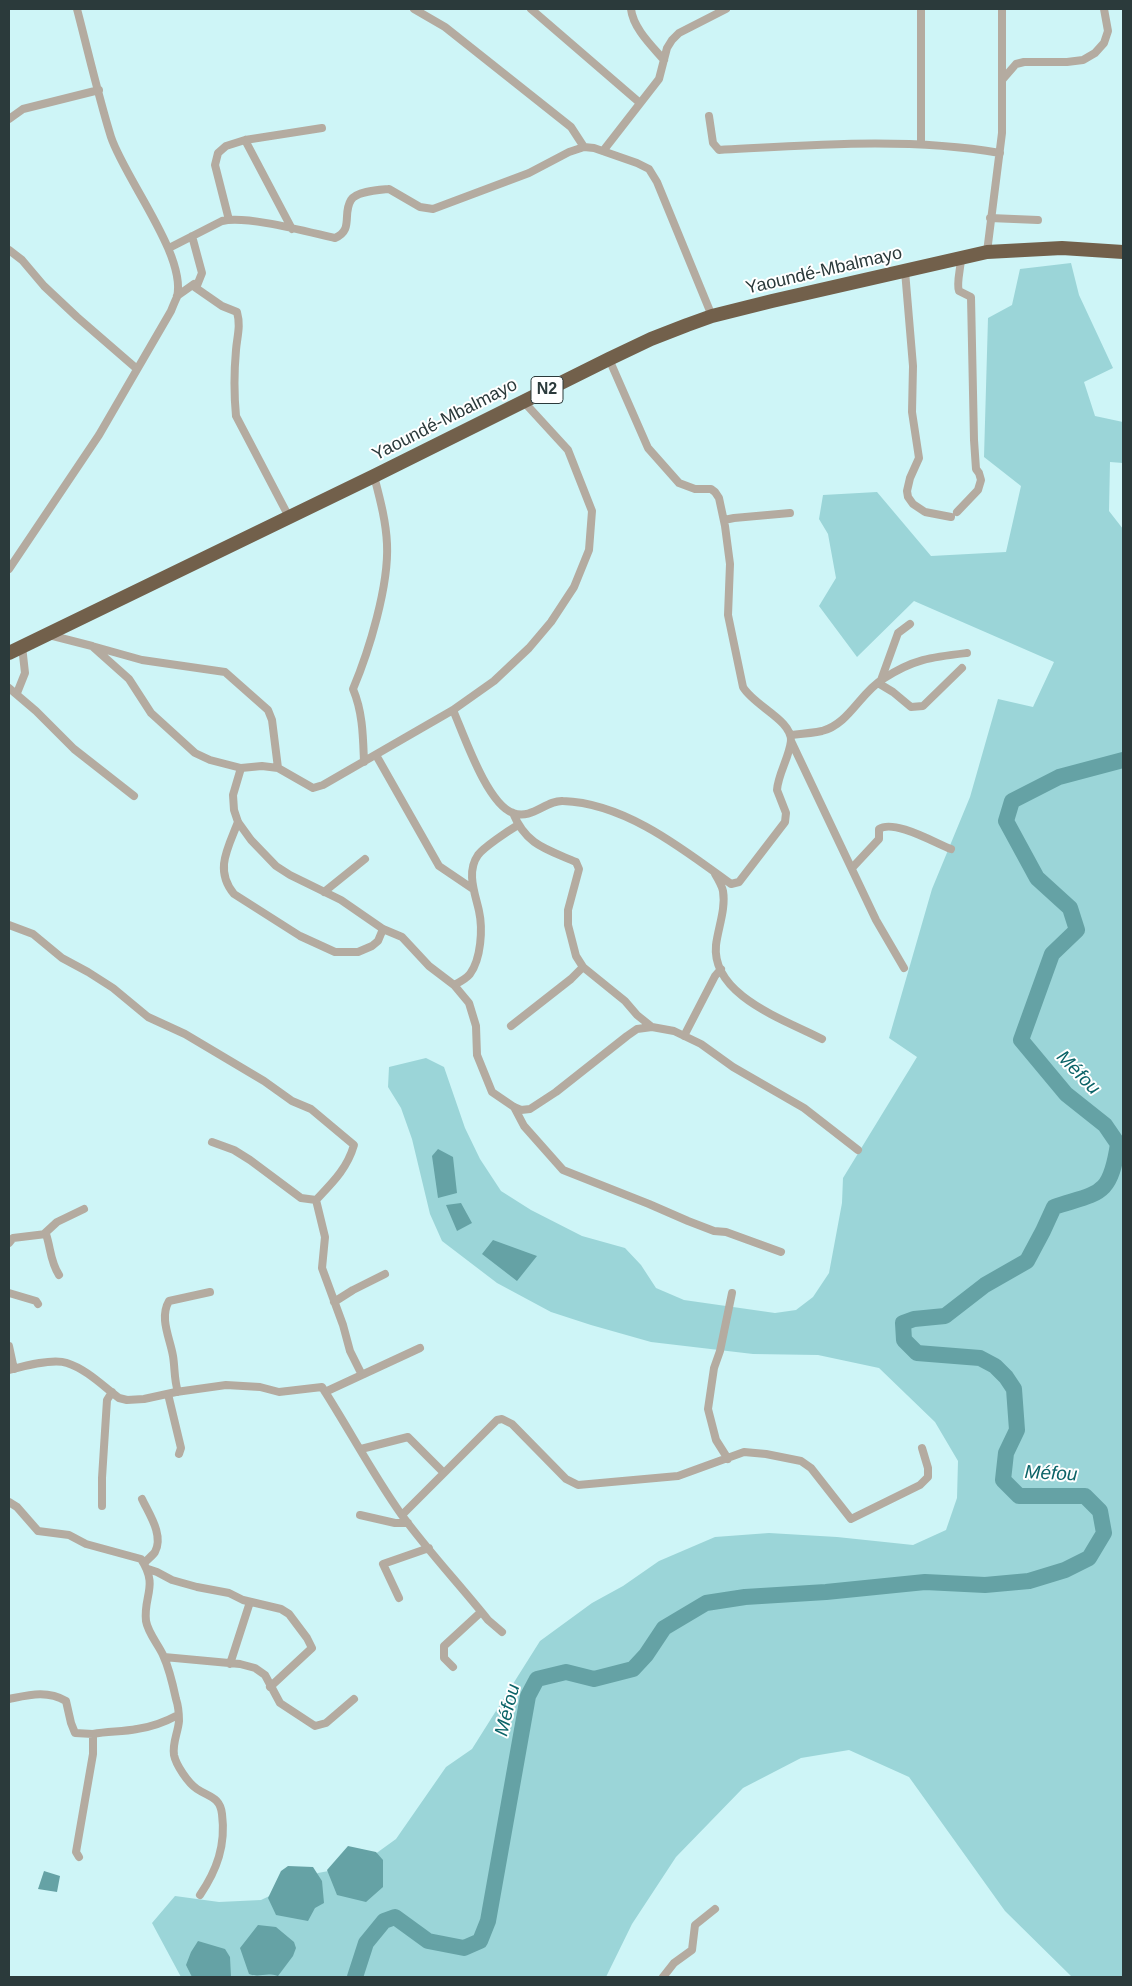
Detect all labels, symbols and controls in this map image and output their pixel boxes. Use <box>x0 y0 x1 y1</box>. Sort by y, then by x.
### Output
street label: Yaoundé-Mbalmayo <box>744 243 904 299</box>
street label: Yaoundé-Mbalmayo <box>369 374 521 466</box>
road number: N2 <box>531 376 563 404</box>
water label: Méfou <box>1051 1046 1105 1100</box>
water label: Méfou <box>1024 1461 1078 1487</box>
water label: Méfou <box>491 1682 525 1738</box>

